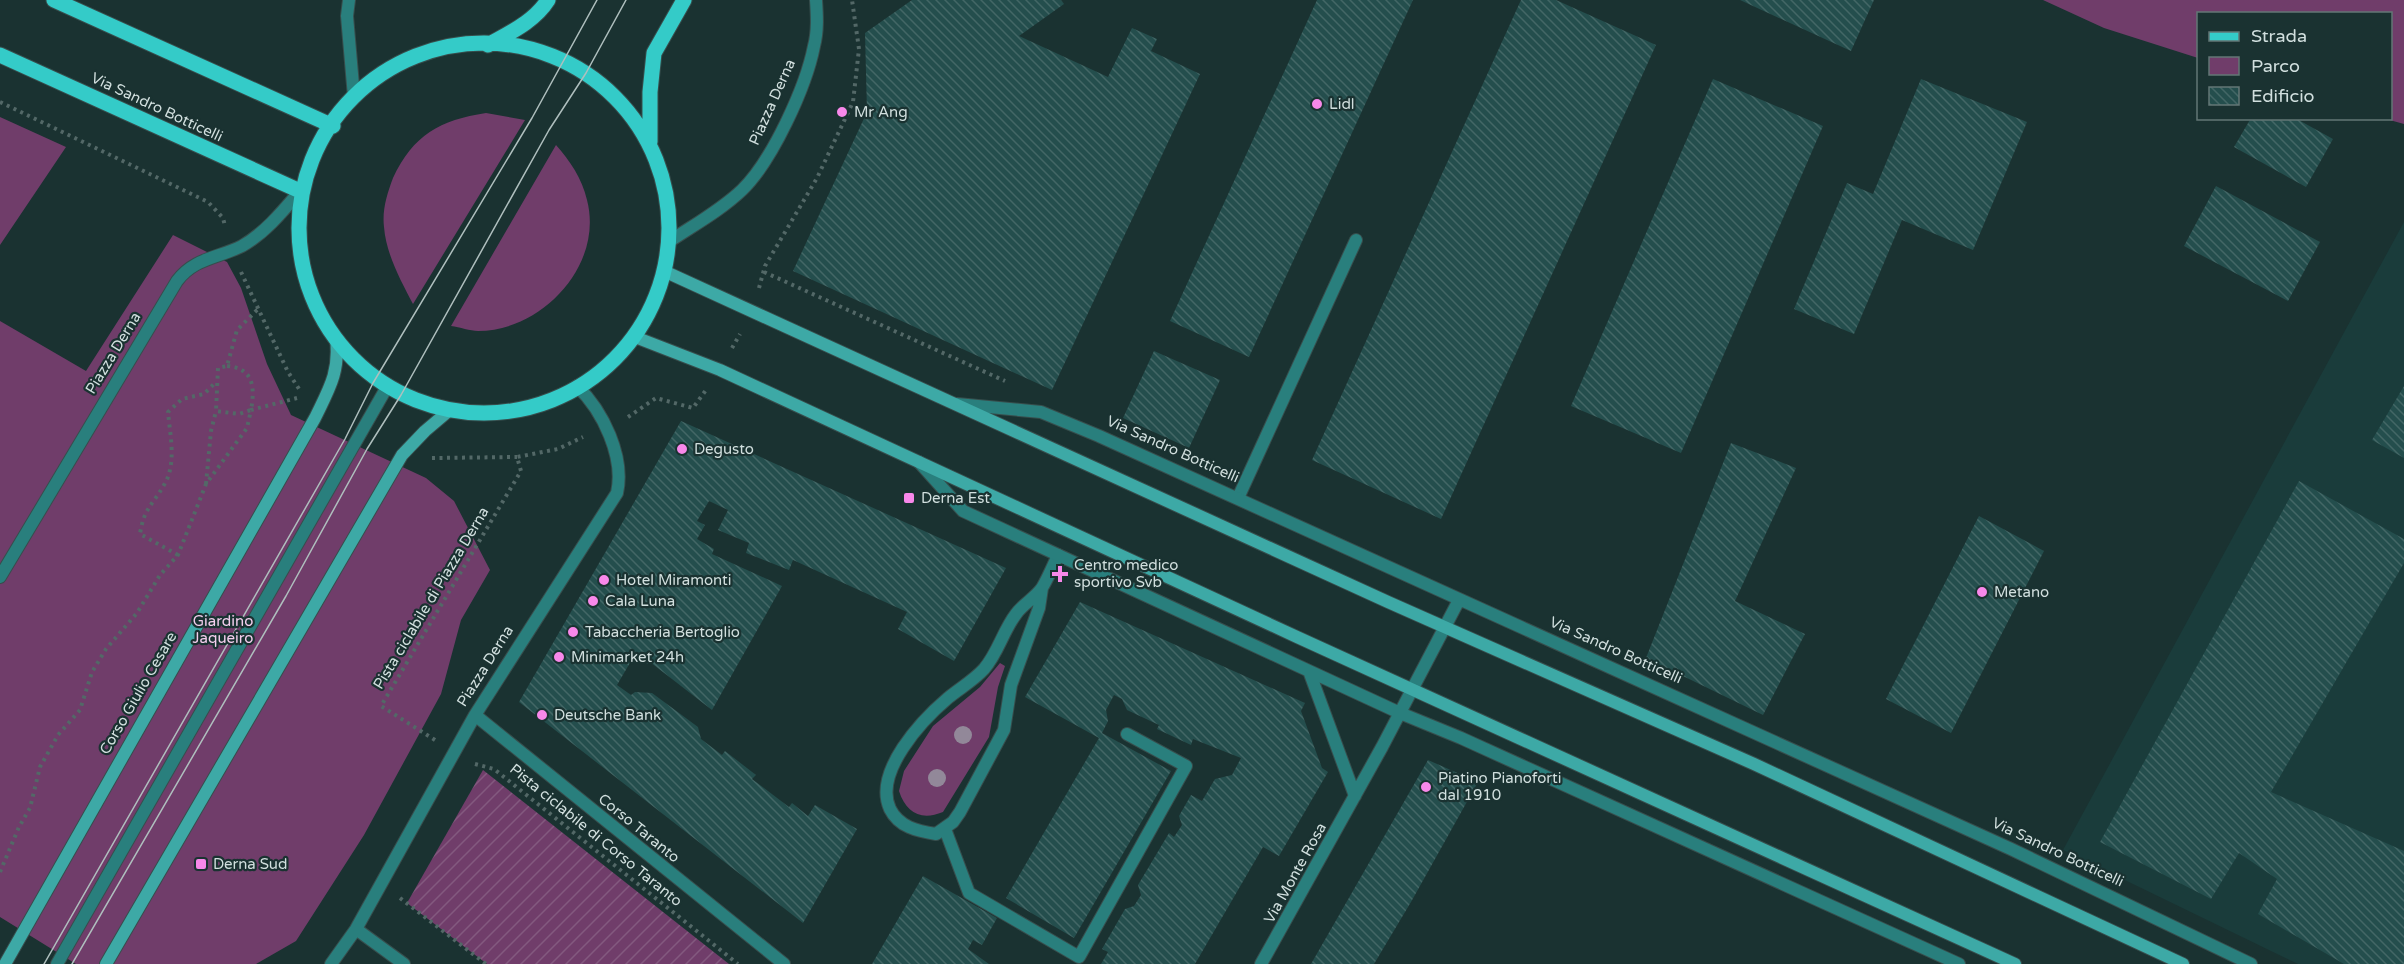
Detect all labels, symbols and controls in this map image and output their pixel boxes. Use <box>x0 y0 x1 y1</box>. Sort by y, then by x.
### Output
legend <box>2197 12 2392 120</box>
text: Strada <box>2251 25 2307 47</box>
text: Parco <box>2251 55 2300 77</box>
street label: Piazza Derna <box>745 56 799 148</box>
street label: Via Sandro Botticelli <box>88 69 226 145</box>
text: Edificio <box>2251 85 2315 107</box>
place label: Lidl <box>1329 95 1355 113</box>
marker: Lidl <box>1310 97 1324 111</box>
place label: Mr Ang <box>854 103 908 121</box>
marker: Mr Ang <box>835 105 849 119</box>
street label: Piazza Derna <box>82 309 144 397</box>
street label: Via Sandro Botticelli <box>1104 412 1242 486</box>
place label: Degusto <box>694 440 754 458</box>
marker: Degusto <box>675 442 689 456</box>
place label: Derna Est <box>921 489 990 507</box>
marker: Derna Est <box>902 491 916 505</box>
street label: Pista ciclabile di Piazza Derna <box>369 504 493 692</box>
place label: Centro medico sportivo Svb <box>1074 556 1178 591</box>
marker: Centro medico sportivo Svb <box>1051 565 1069 583</box>
place label: Hotel Miramonti <box>616 571 732 589</box>
marker: Hotel Miramonti <box>597 573 611 587</box>
place label: Metano <box>1994 583 2049 601</box>
marker: Metano <box>1975 585 1989 599</box>
place label: Cala Luna <box>605 592 675 610</box>
marker: Cala Luna <box>586 594 600 608</box>
park label: Giardino Jaqueiro <box>193 612 253 647</box>
street label: Via Sandro Botticelli <box>1547 613 1685 687</box>
street label: Piazza Derna <box>453 622 517 710</box>
place label: Tabaccheria Bertoglio <box>585 623 740 641</box>
marker: Tabaccheria Bertoglio <box>566 625 580 639</box>
street label: Corso Giulio Cesare <box>96 629 180 757</box>
place label: Minimarket 24h <box>571 648 684 666</box>
marker: Minimarket 24h <box>552 650 566 664</box>
place label: Deutsche Bank <box>554 706 661 724</box>
marker: Deutsche Bank <box>535 708 549 722</box>
street label: Pista ciclabile di Corso Taranto <box>506 760 686 910</box>
place label: Piatino Pianoforti dal 1910 <box>1438 769 1562 804</box>
marker: Piatino Pianoforti dal 1910 <box>1419 780 1433 794</box>
street label: Corso Taranto <box>595 790 683 866</box>
street label: Via Sandro Botticelli <box>1989 814 2127 890</box>
street label: Via Monte Rosa <box>1260 820 1330 926</box>
place label: Derna Sud <box>213 855 287 873</box>
marker: Derna Sud <box>194 857 208 871</box>

